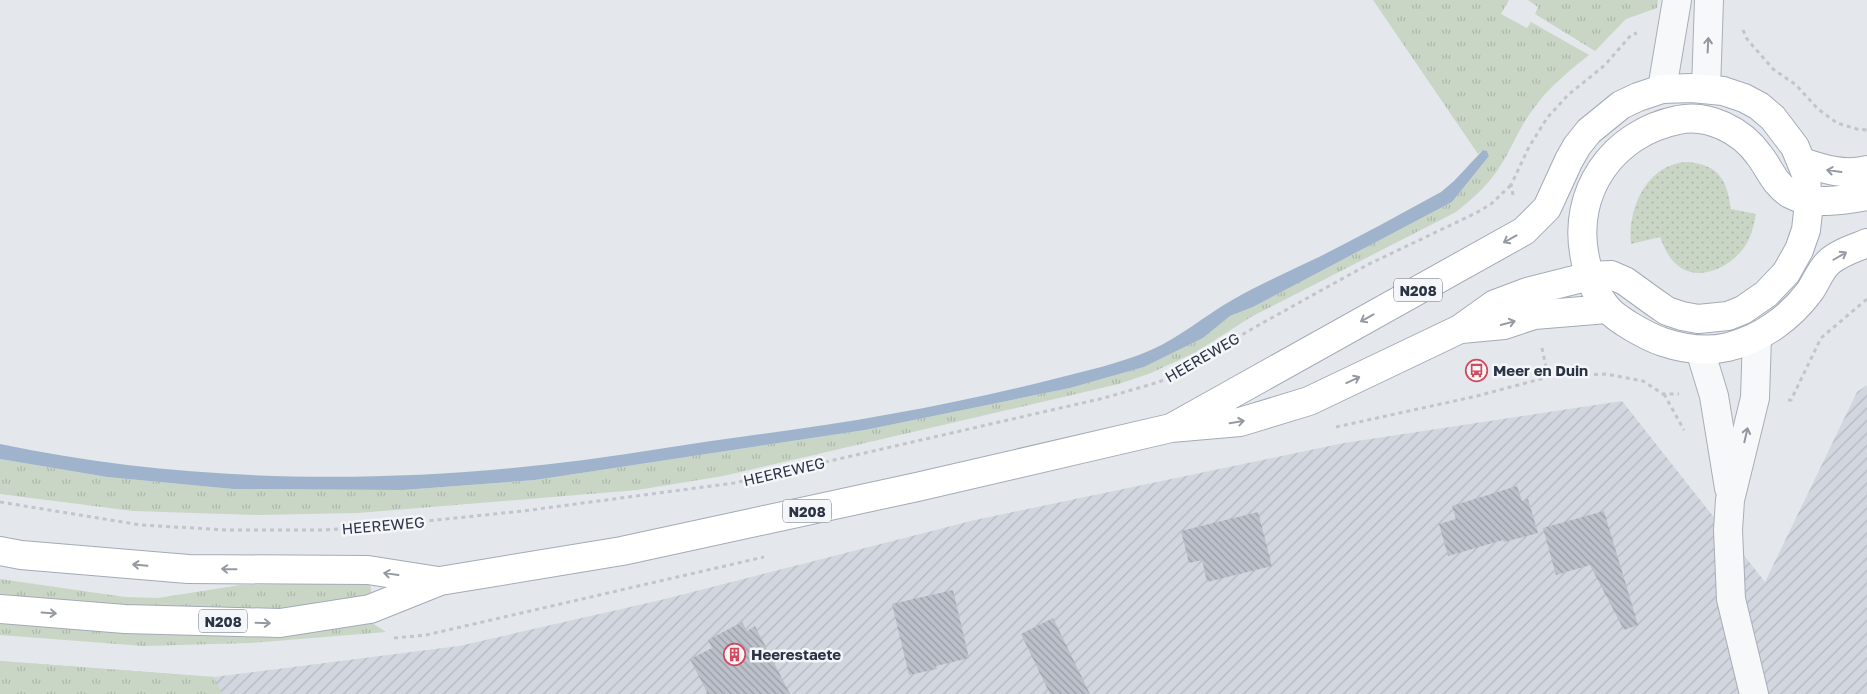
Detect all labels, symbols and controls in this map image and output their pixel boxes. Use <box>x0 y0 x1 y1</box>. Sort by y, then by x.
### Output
one-way arrow <box>1704 37 1713 53</box>
one-way arrow <box>1827 165 1843 175</box>
one-way arrow <box>1502 234 1517 244</box>
one-way arrow <box>1832 250 1846 260</box>
road number: N208 <box>1394 278 1442 302</box>
one-way arrow <box>1361 313 1375 323</box>
one-way arrow <box>1500 318 1516 327</box>
street label: HEEREWEG <box>1162 328 1242 386</box>
bus stop icon: Meer en Duin <box>1465 358 1489 382</box>
place label: Meer en Duin <box>1493 361 1588 379</box>
one-way arrow <box>1346 375 1361 385</box>
one-way arrow <box>1229 417 1245 427</box>
one-way arrow <box>1742 428 1751 444</box>
street label: HEEREWEG <box>741 453 827 489</box>
road number: N208 <box>783 500 831 522</box>
street label: HEEREWEG <box>341 512 425 538</box>
one-way arrow <box>132 560 148 569</box>
one-way arrow <box>221 564 238 574</box>
one-way arrow <box>384 569 400 579</box>
one-way arrow <box>40 608 56 618</box>
road number: N208 <box>199 610 247 632</box>
one-way arrow <box>255 618 271 627</box>
building icon: Heerestaete <box>723 642 747 666</box>
place label: Heerestaete <box>751 645 841 663</box>

